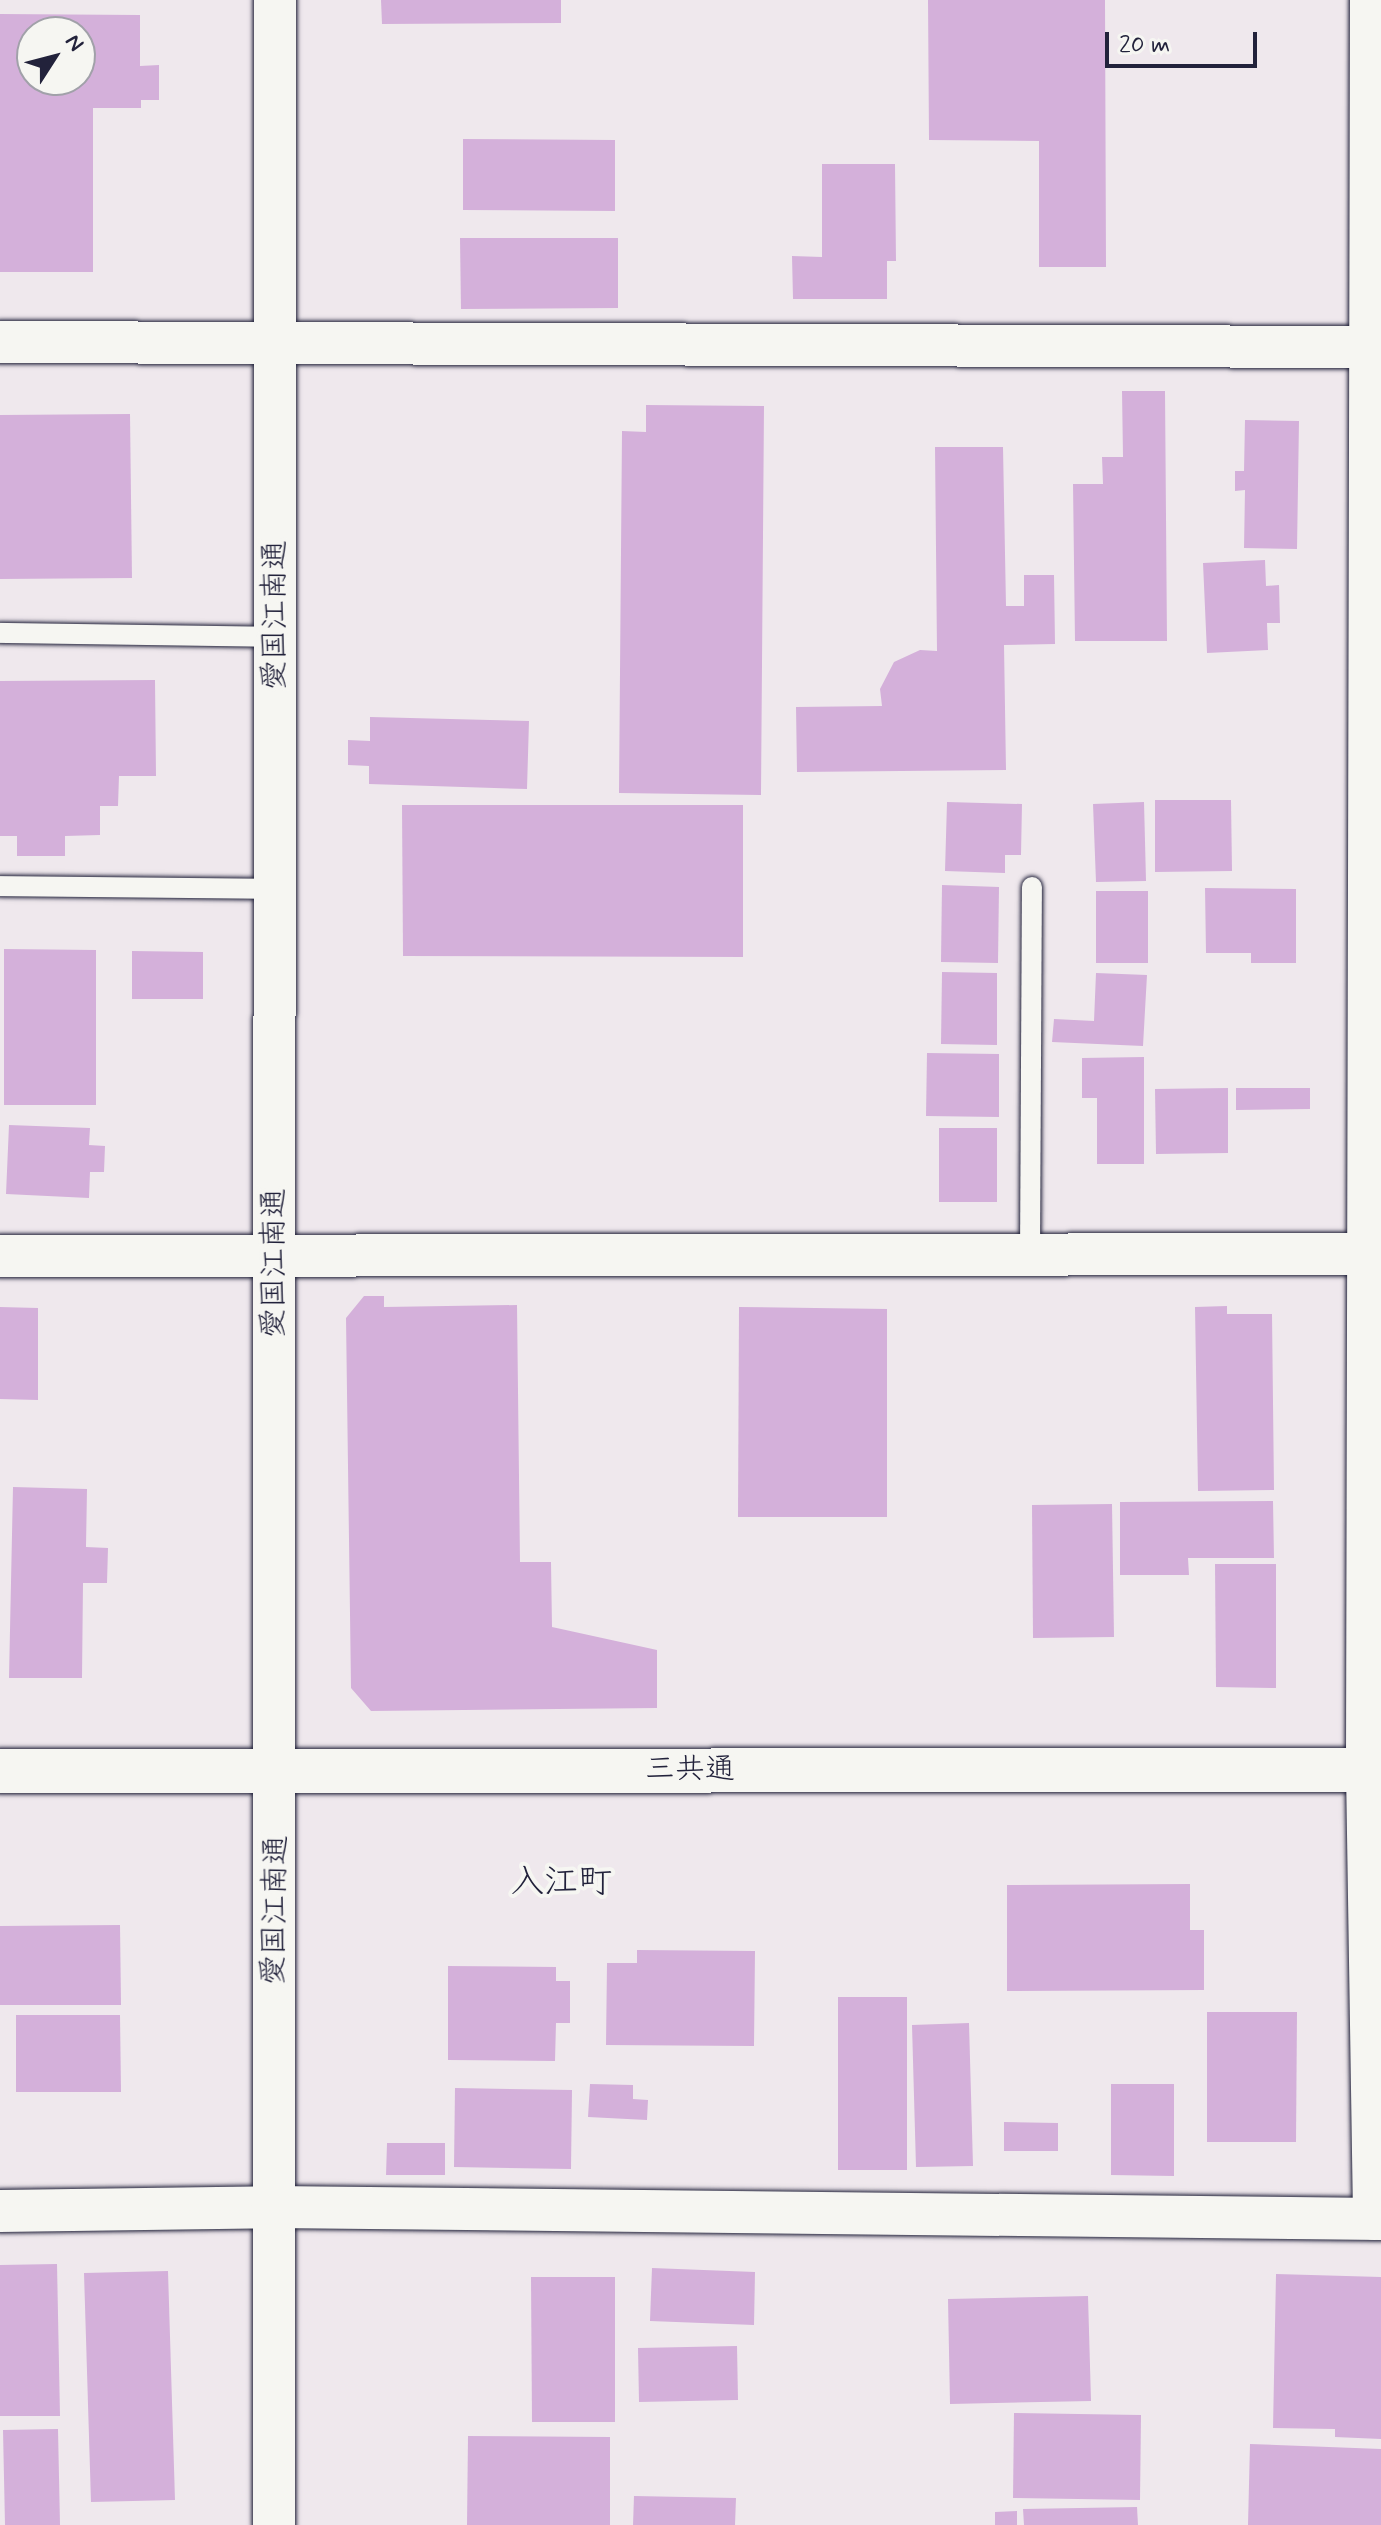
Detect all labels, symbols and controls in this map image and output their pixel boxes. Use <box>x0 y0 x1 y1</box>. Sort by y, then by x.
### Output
north arrow <box>16 16 96 96</box>
scale bar <box>1109 16 1261 66</box>
text: N <box>58 29 89 57</box>
text: 20 m <box>1119 30 1170 61</box>
street label: 愛国江南通 <box>258 540 294 690</box>
street label: 愛国江南通 <box>257 1188 293 1338</box>
street label: 三共通 <box>645 1752 735 1788</box>
street label: 愛国江南通 <box>257 1835 295 1985</box>
district label: 入江町 <box>510 1863 612 1903</box>

